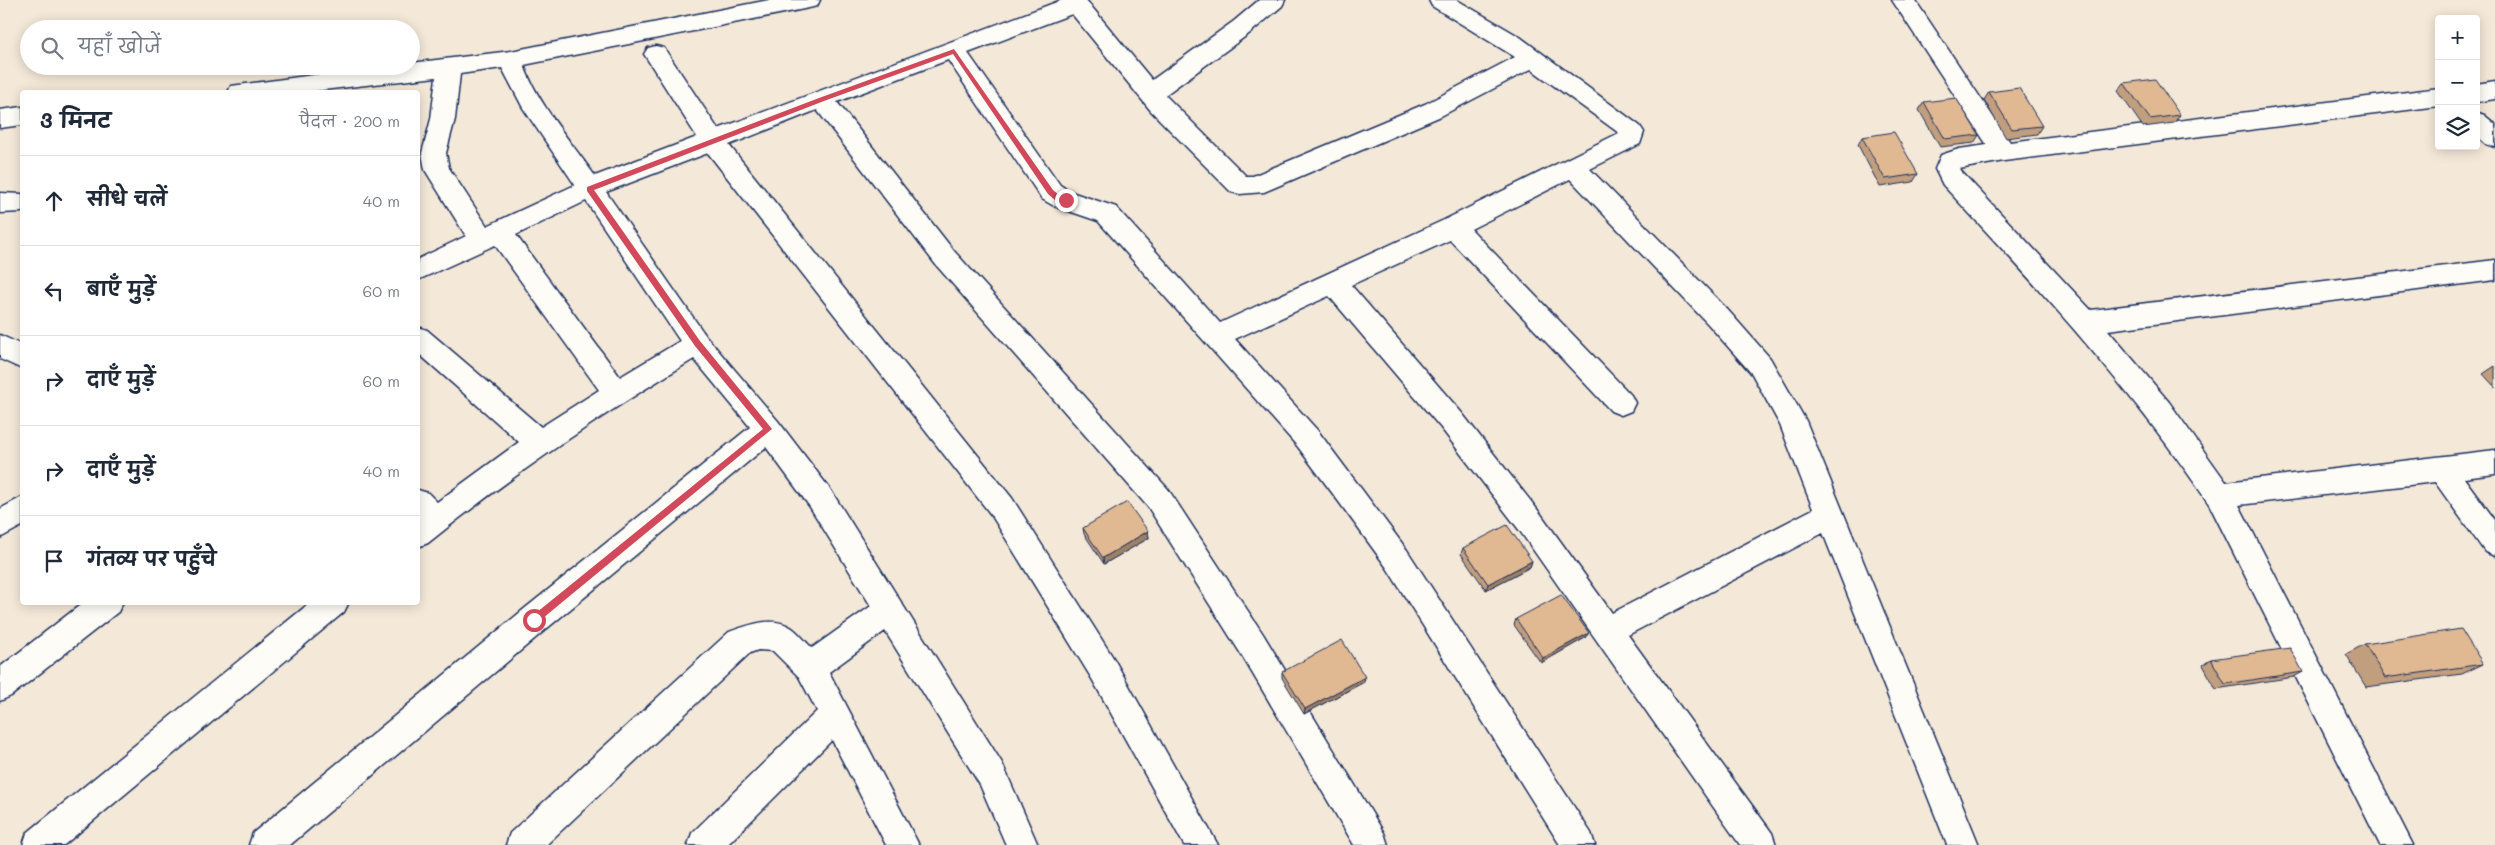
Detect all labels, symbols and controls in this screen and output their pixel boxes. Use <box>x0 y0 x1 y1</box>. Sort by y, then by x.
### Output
map controls <box>2435 15 2480 150</box>
button: + <box>2435 15 2480 60</box>
search box <box>20 20 420 75</box>
text: यहाँ खोजें <box>78 33 161 58</box>
icon: search <box>38 34 66 62</box>
button: − <box>2435 60 2480 105</box>
button: layers <box>2435 105 2480 150</box>
text: 3 मिनट <box>40 106 111 133</box>
text: पैदल · 200 m <box>299 110 400 131</box>
text: सीधे चलें <box>87 186 167 211</box>
icon: ahead <box>40 187 68 215</box>
route end <box>1055 189 1078 212</box>
text: 40 m <box>363 190 400 211</box>
text: बाएँ मुड़ें <box>87 276 156 301</box>
icon: left <box>40 277 68 305</box>
text: 60 m <box>363 280 400 301</box>
text: दाएँ मुड़ें <box>87 366 155 391</box>
icon: right <box>40 367 68 395</box>
text: 60 m <box>363 370 400 391</box>
text: दाएँ मुड़ें <box>87 456 155 481</box>
icon: right <box>40 457 68 485</box>
text: 40 m <box>363 460 400 481</box>
text: गंतव्य पर पहुँचे <box>87 546 216 571</box>
icon: arrive <box>40 547 68 575</box>
route start <box>523 609 546 632</box>

